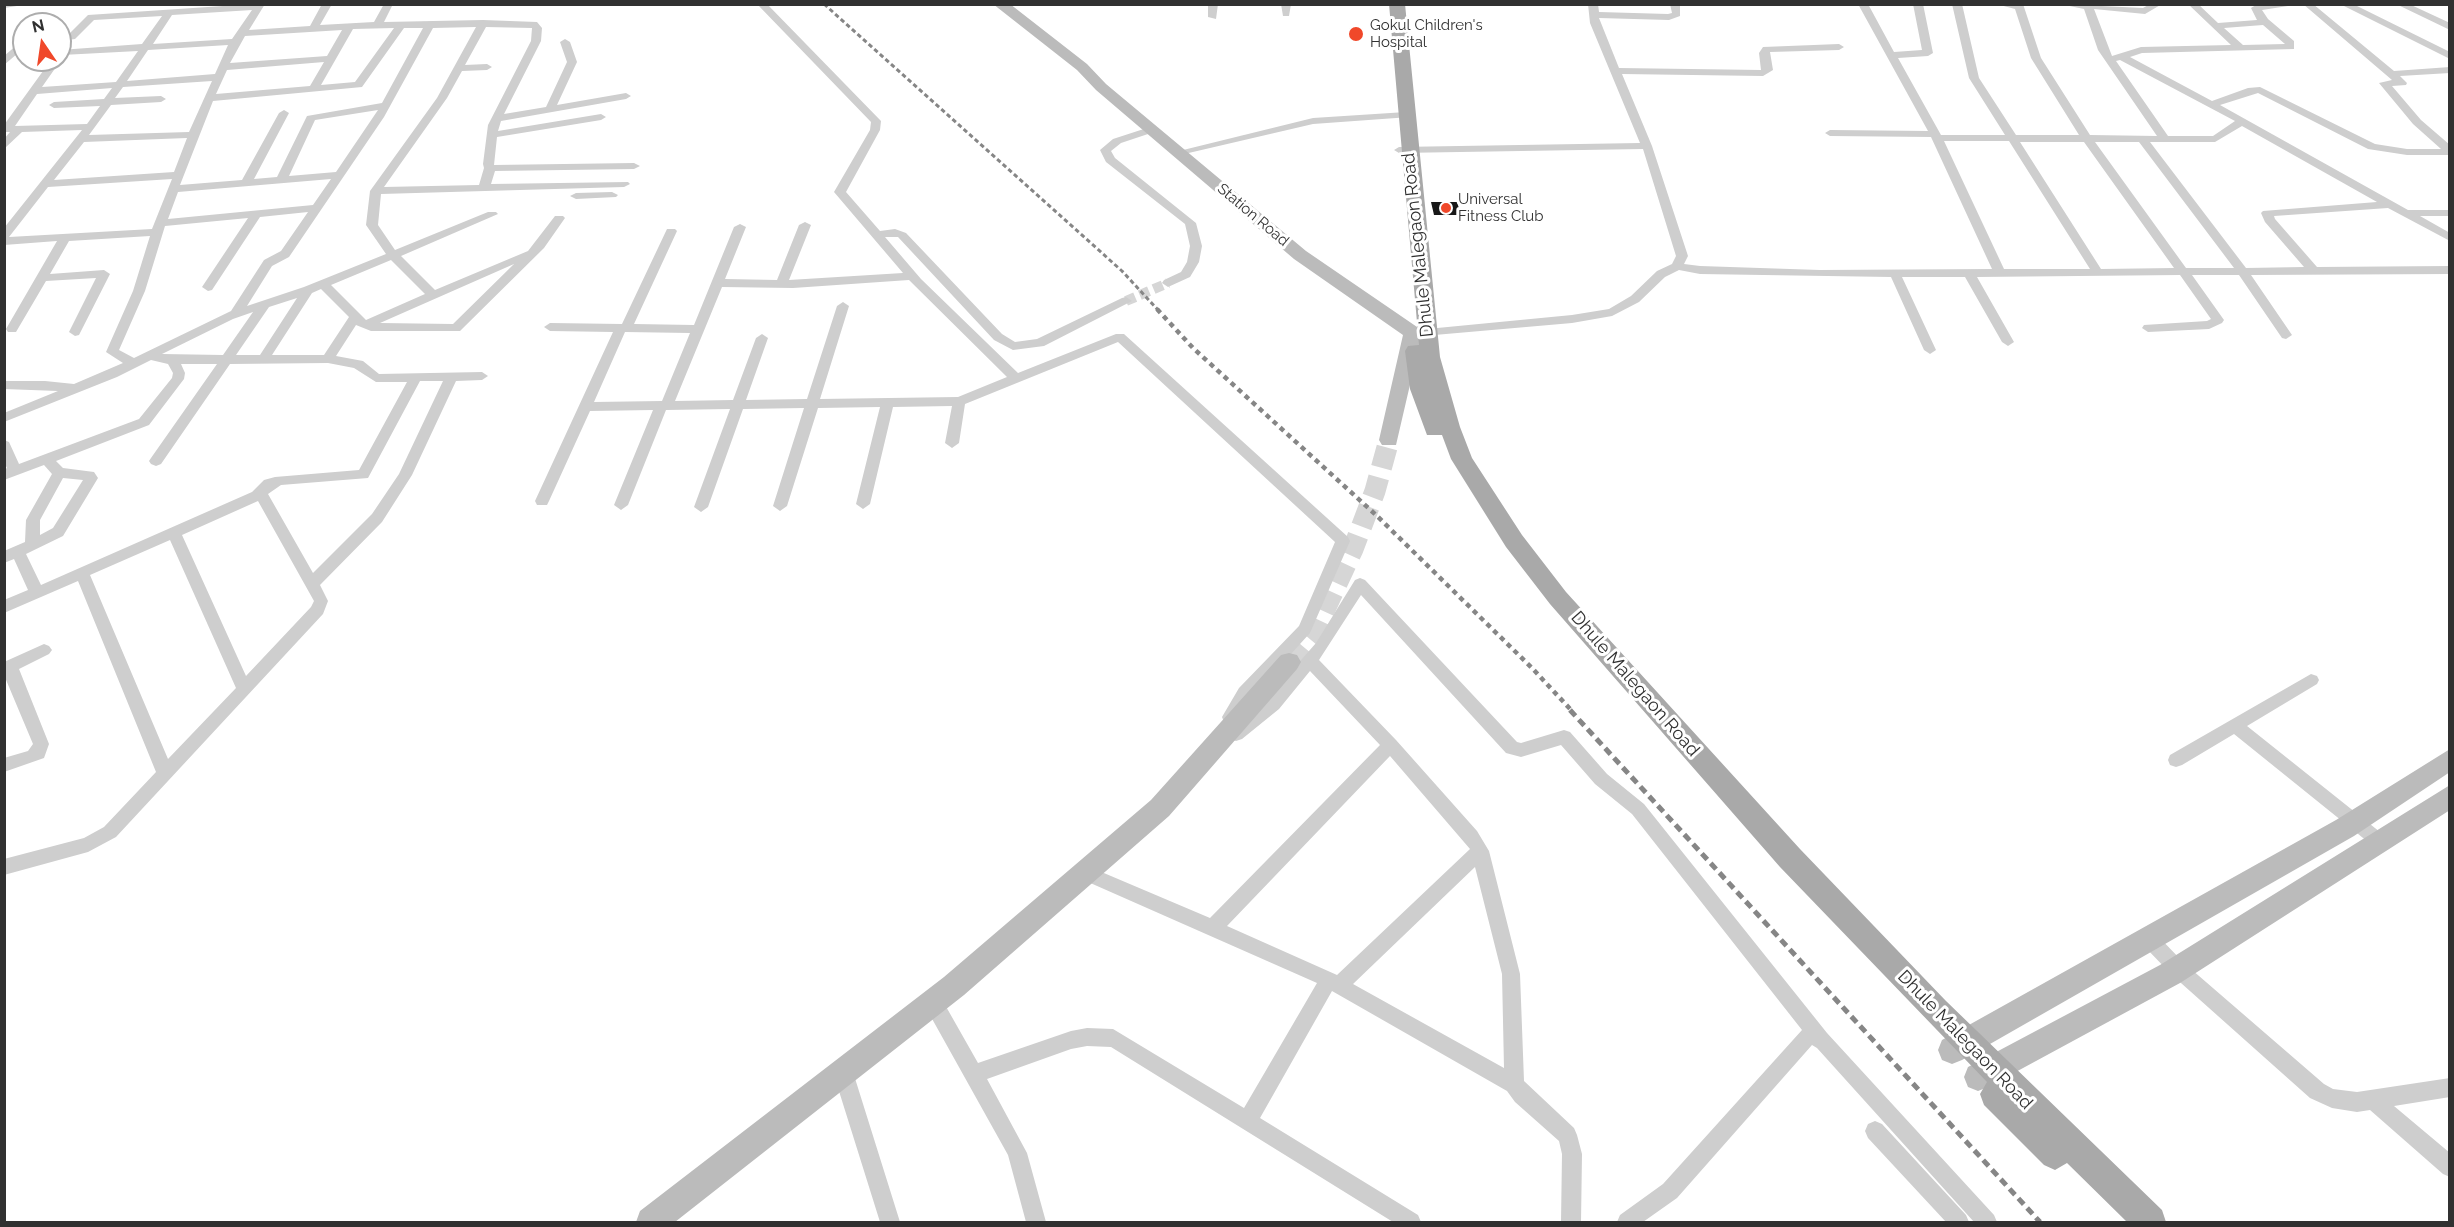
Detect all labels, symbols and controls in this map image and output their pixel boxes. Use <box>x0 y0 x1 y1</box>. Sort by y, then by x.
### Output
north arrow <box>12 12 72 72</box>
text: N <box>30 15 46 37</box>
place label: Gokul Children's Hospital <box>1370 16 1483 51</box>
marker: Gokul Children's Hospital <box>1347 25 1365 43</box>
street label: Dhule Malegaon Road <box>1398 152 1438 338</box>
street label: Station Road <box>1214 180 1292 250</box>
place label: Universal Fitness Club <box>1458 190 1544 225</box>
marker: Universal Fitness Club <box>1439 201 1453 215</box>
street label: Dhule Malegaon Road <box>1566 607 1704 761</box>
street label: Dhule Malegaon Road <box>1893 966 2037 1114</box>

